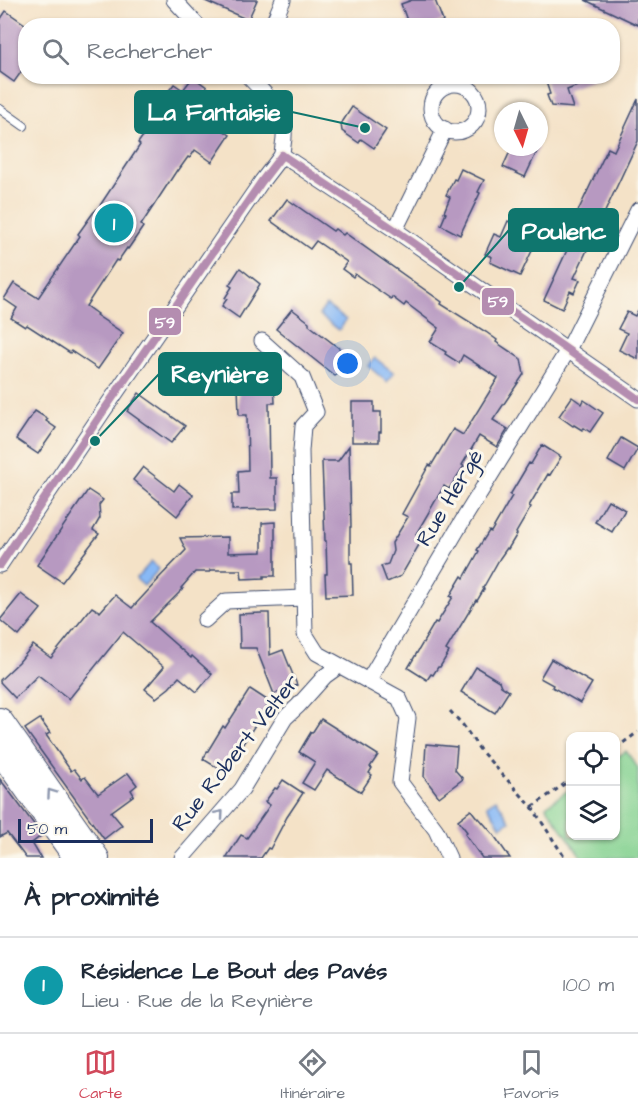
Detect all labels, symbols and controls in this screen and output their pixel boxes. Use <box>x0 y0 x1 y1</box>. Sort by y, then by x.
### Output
search box <box>18 18 620 84</box>
icon: search <box>39 35 72 68</box>
text: Rechercher <box>87 36 212 67</box>
callout: La Fantaisie <box>135 91 292 133</box>
text: La Fantaisie <box>147 96 281 130</box>
north arrow <box>494 102 548 156</box>
pin: 1 <box>94 200 134 246</box>
callout: Poulenc <box>509 209 618 251</box>
text: Poulenc <box>522 215 606 249</box>
line badge: 59 <box>481 287 515 316</box>
text: 59 <box>488 291 508 313</box>
line badge: 59 <box>148 307 182 336</box>
text: 59 <box>155 312 175 334</box>
your location <box>333 349 362 378</box>
callout: Reynière <box>159 353 281 395</box>
text: Reynière <box>171 358 269 394</box>
street label: Rue Hergé <box>409 444 492 553</box>
street label: Rue Robert Velter <box>165 668 307 838</box>
map controls <box>566 732 620 840</box>
button: locate <box>566 732 620 786</box>
button: layers <box>566 786 620 840</box>
one-way arrow <box>47 788 58 799</box>
one-way arrow <box>213 810 224 821</box>
scale bar <box>18 816 153 844</box>
text: 50 m <box>27 818 67 840</box>
text: À proximité <box>24 879 159 915</box>
text: Résidence Le Bout des Pavés <box>81 956 387 987</box>
text: 1 <box>42 971 45 999</box>
text: 100 m <box>563 971 614 999</box>
text: Lieu · Rue de la Reynière <box>81 987 313 1015</box>
tab: Carte <box>79 1046 122 1104</box>
tab: Itinéraire <box>280 1046 345 1104</box>
tab: Favoris <box>503 1046 559 1104</box>

